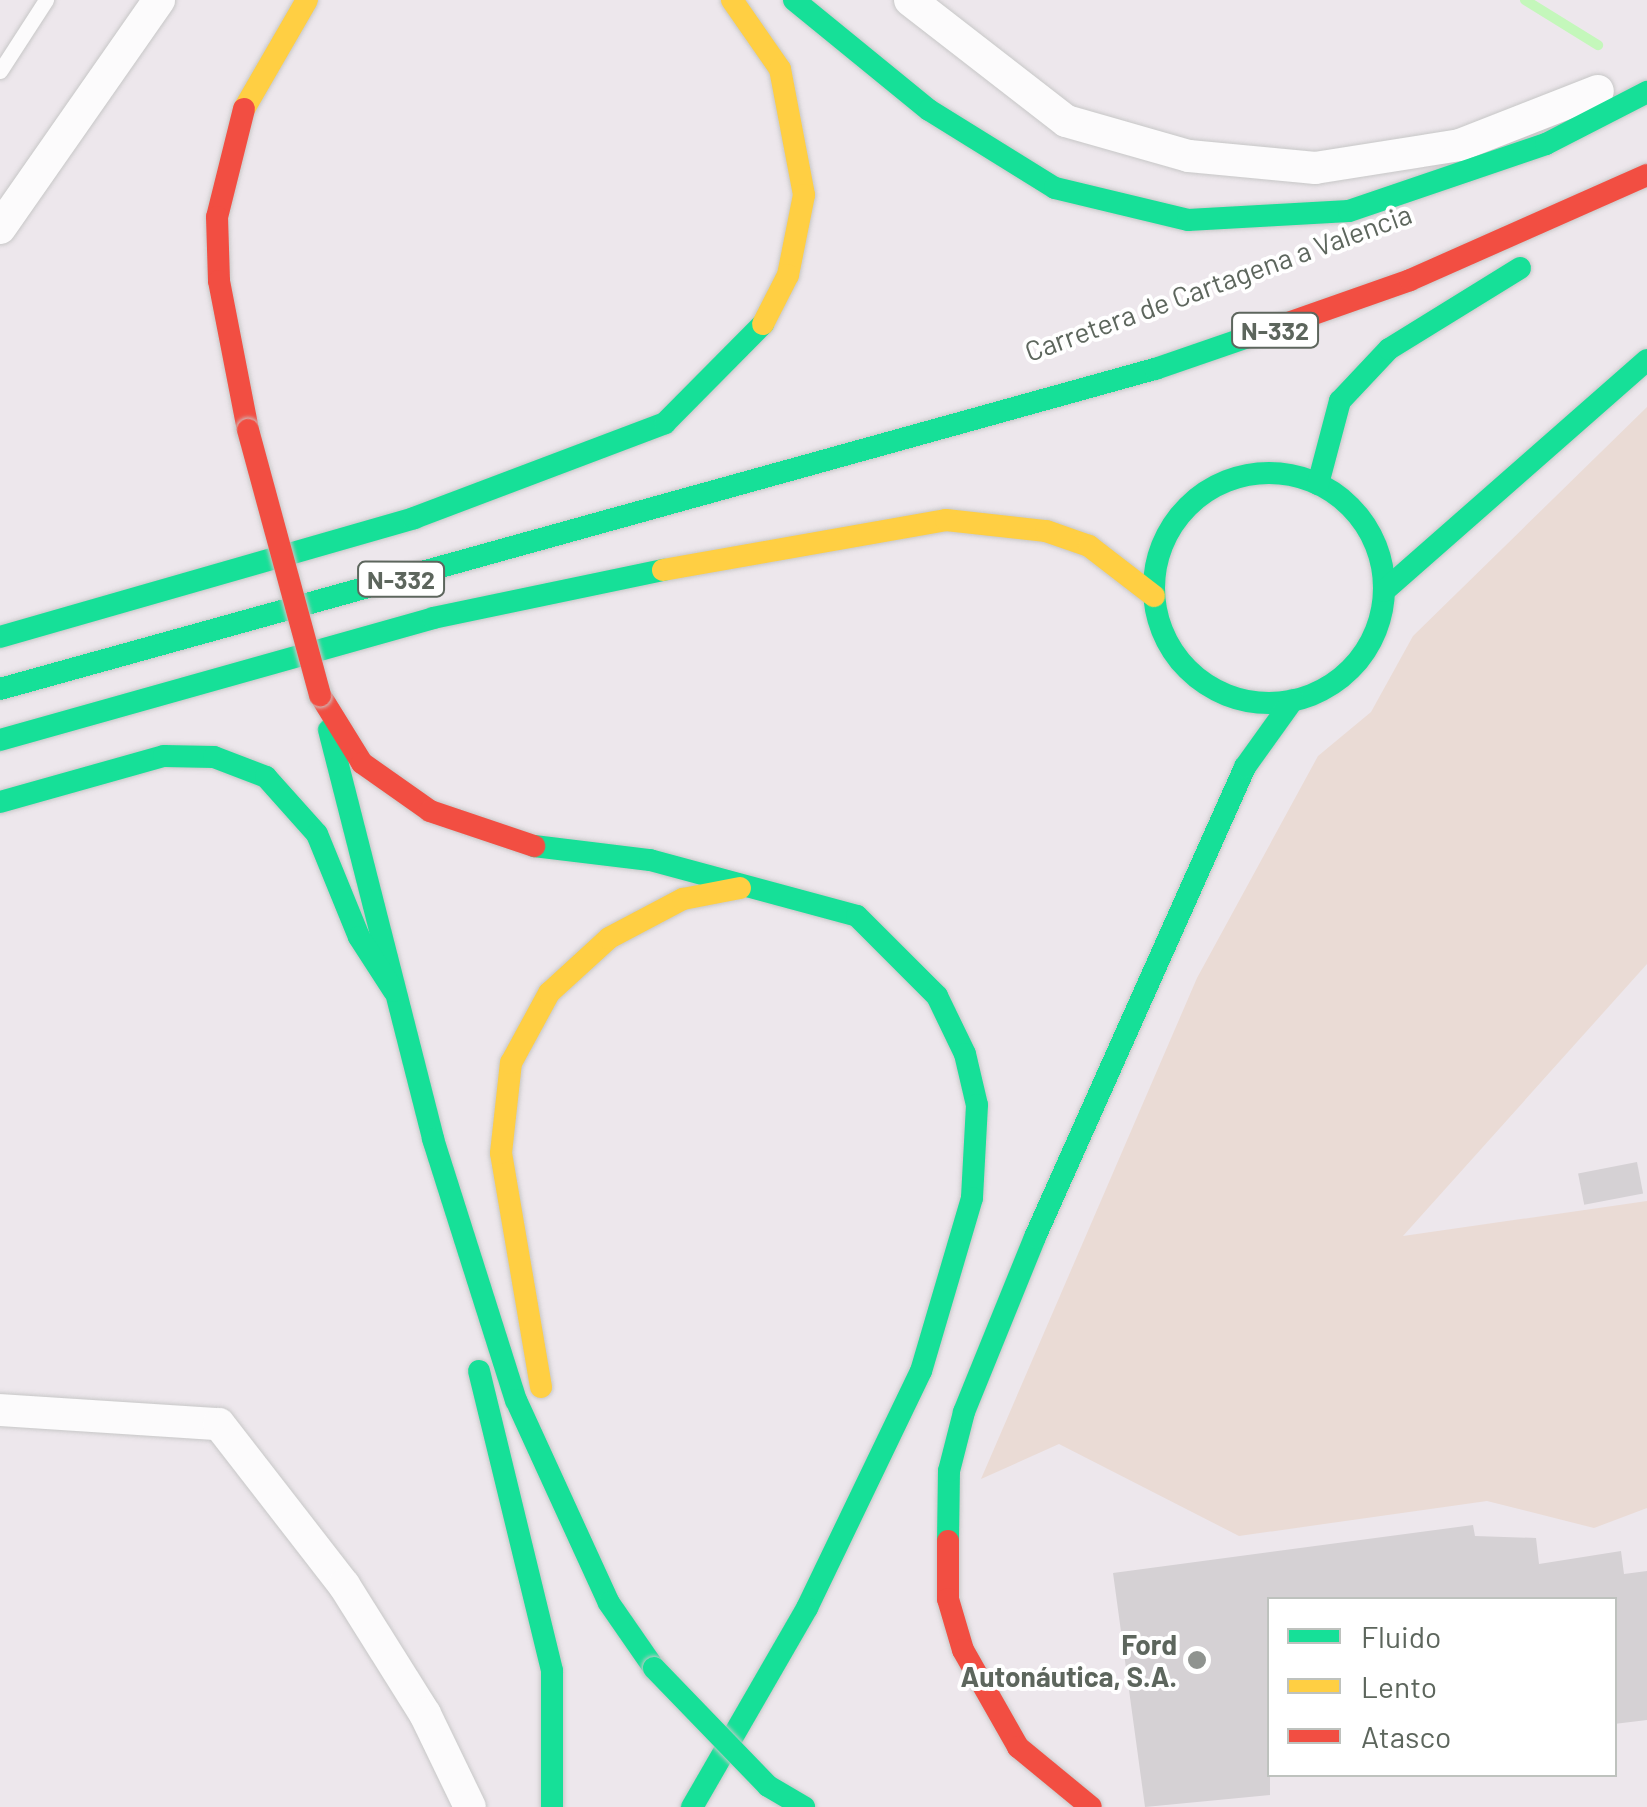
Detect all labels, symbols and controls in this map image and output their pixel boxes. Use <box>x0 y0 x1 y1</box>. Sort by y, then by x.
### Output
street label: Carretera de Cartagena a Valencia <box>1020 196 1416 368</box>
road number: N-332 <box>1230 310 1320 350</box>
road number: N-332 <box>356 559 446 599</box>
legend <box>1267 1597 1617 1777</box>
text: Fluido <box>1361 1618 1441 1654</box>
place label: Ford Autonáutica, S.A. <box>961 1627 1177 1693</box>
marker: Ford Autonáutica, S.A. <box>1186 1649 1208 1671</box>
text: Lento <box>1361 1668 1437 1704</box>
text: Atasco <box>1361 1718 1451 1754</box>

